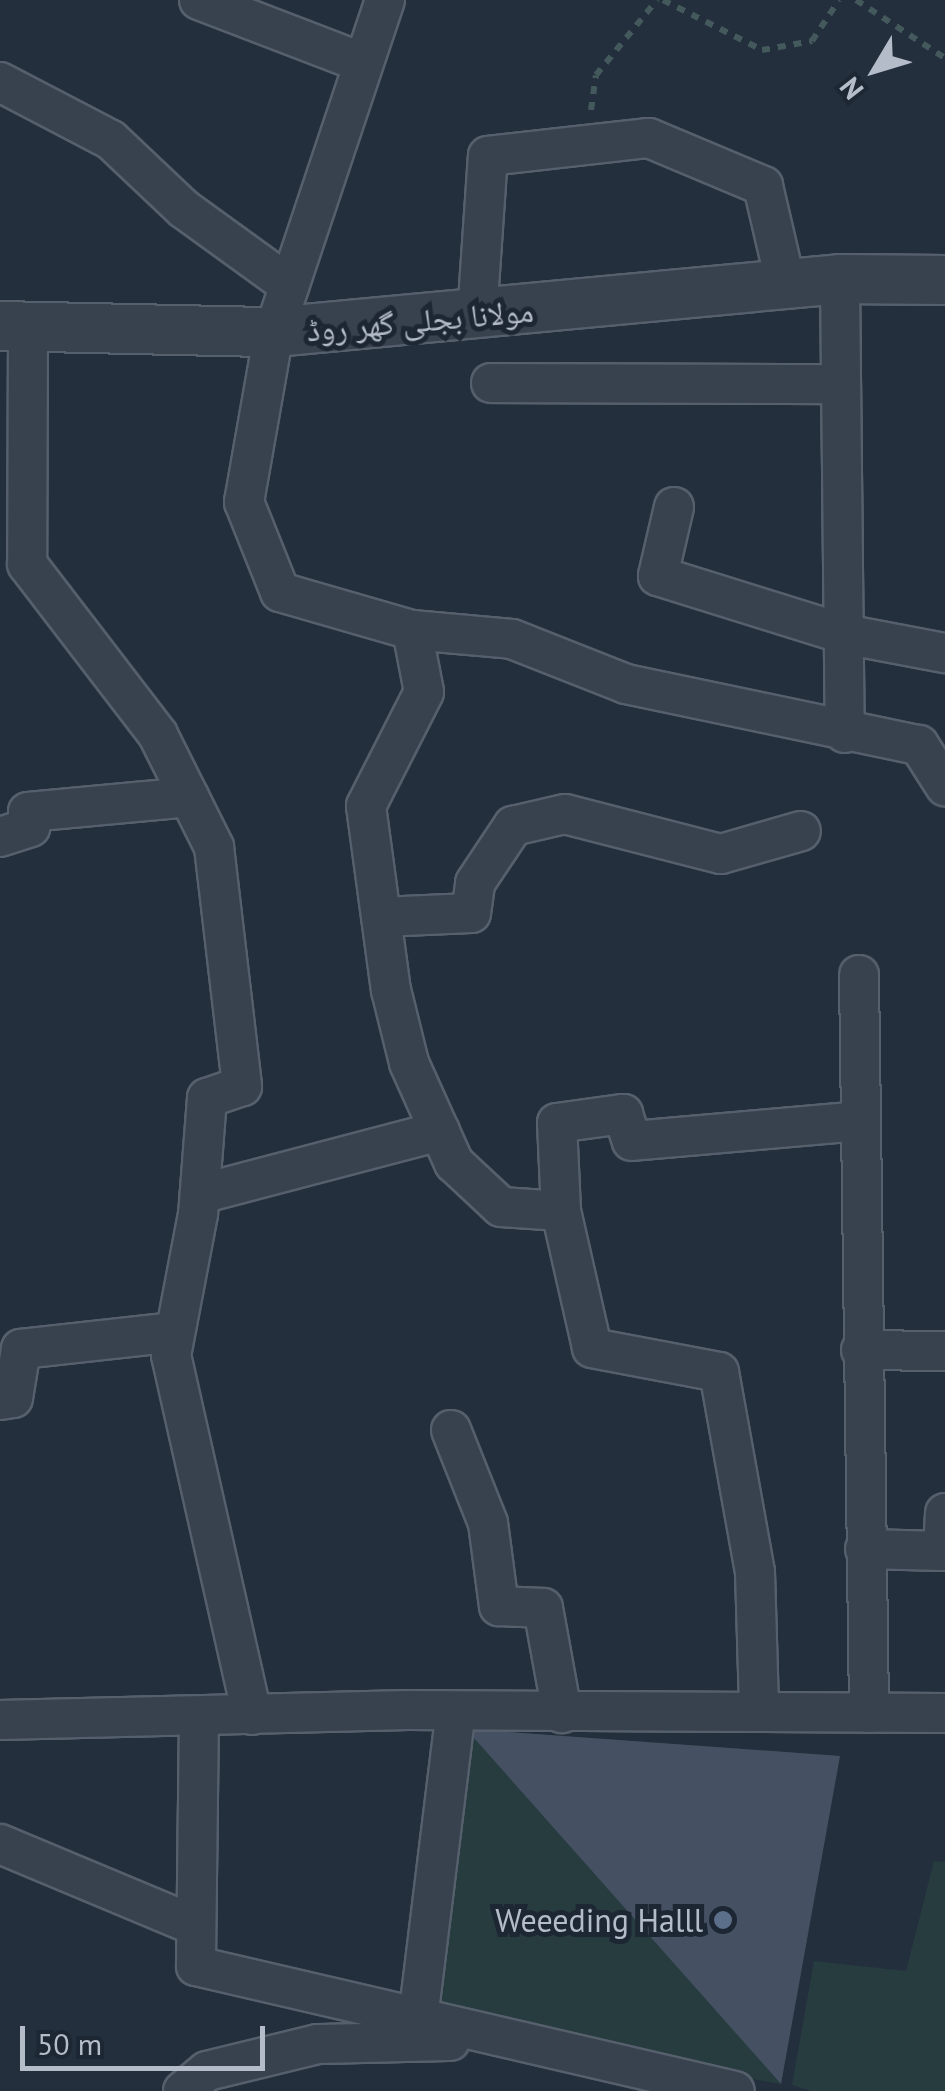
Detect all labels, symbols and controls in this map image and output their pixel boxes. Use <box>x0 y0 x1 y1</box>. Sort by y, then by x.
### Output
north arrow <box>825 20 925 120</box>
text: N <box>831 70 871 107</box>
street label: مولانا بجلی گھر روڈ <box>305 291 535 349</box>
place label: Weeeding Halll <box>495 1901 703 1939</box>
marker: Weeeding Halll <box>712 1909 734 1931</box>
scale bar <box>25 2006 270 2068</box>
text: 50 m <box>37 2024 102 2063</box>

